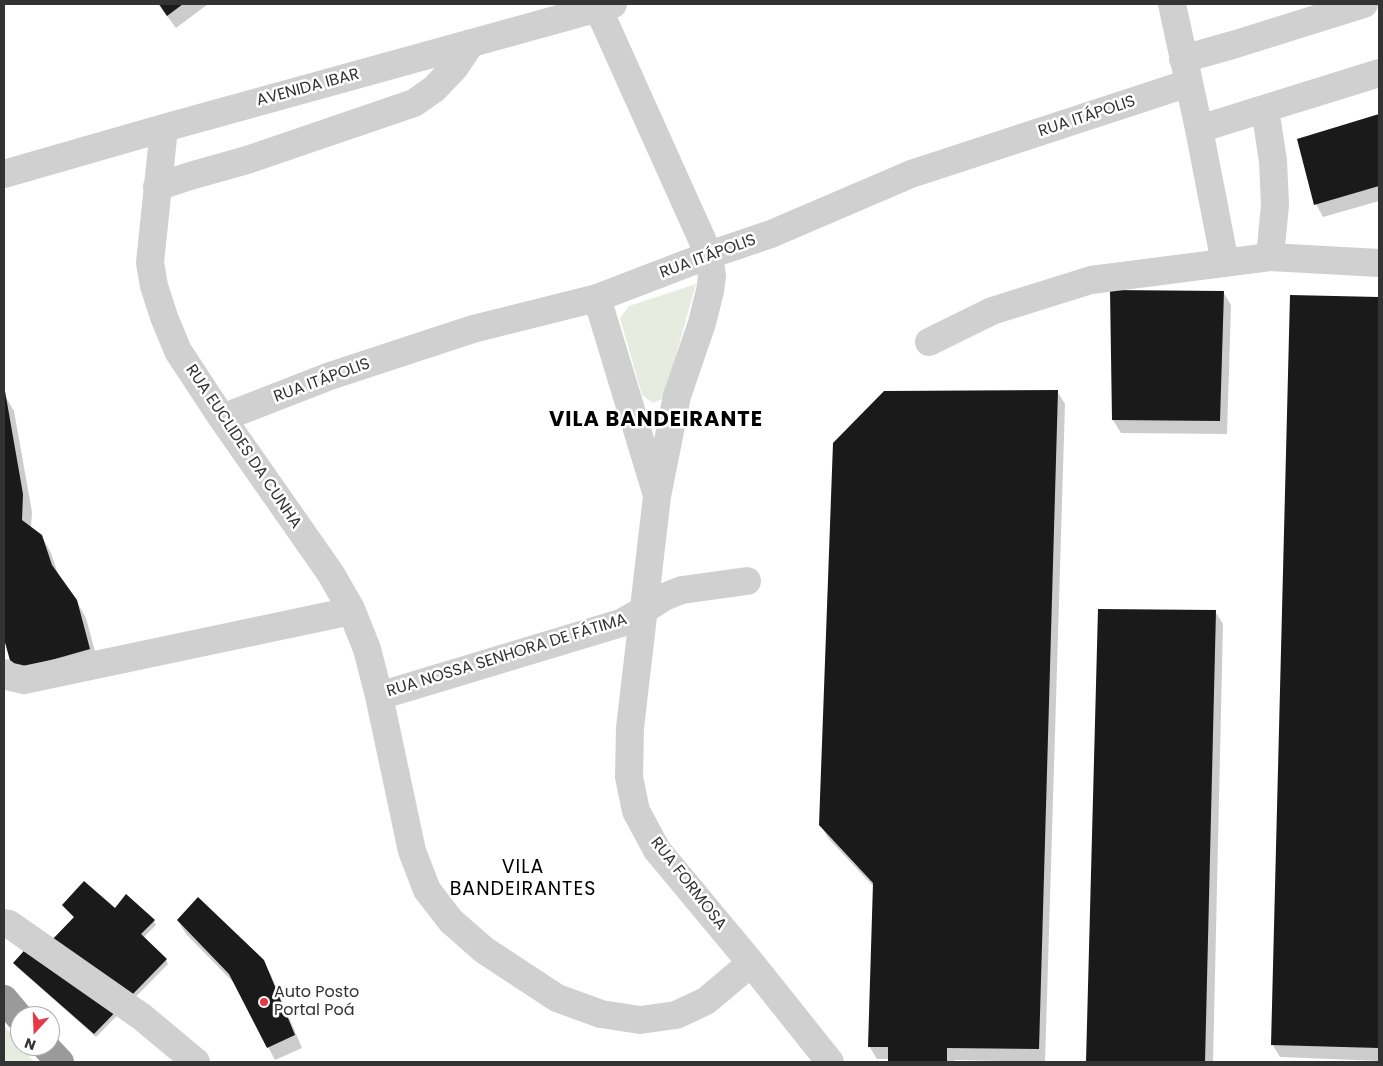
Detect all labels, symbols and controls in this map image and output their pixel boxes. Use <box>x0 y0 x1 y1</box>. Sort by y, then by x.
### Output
street label: AVENIDA IBAR <box>255 65 361 111</box>
street label: RUA ITÁPOLIS <box>1036 92 1138 142</box>
street label: RUA ITÁPOLIS <box>657 231 759 283</box>
street label: RUA ITÁPOLIS <box>271 355 373 407</box>
street label: RUA EUCLIDES DA CUNHA <box>181 361 305 533</box>
district label: VILA BANDEIRANTE <box>547 408 765 434</box>
street label: RUA NOSSA SENHORA DE FÁTIMA <box>385 610 629 702</box>
street label: RUA FORMOSA <box>646 834 730 934</box>
district label: VILA BANDEIRANTES <box>448 857 598 901</box>
place label: Auto Posto Portal Poá <box>274 983 359 1021</box>
marker: Auto Posto Portal Poá <box>258 996 270 1008</box>
north arrow <box>10 1006 60 1056</box>
text: N <box>22 1033 39 1055</box>

